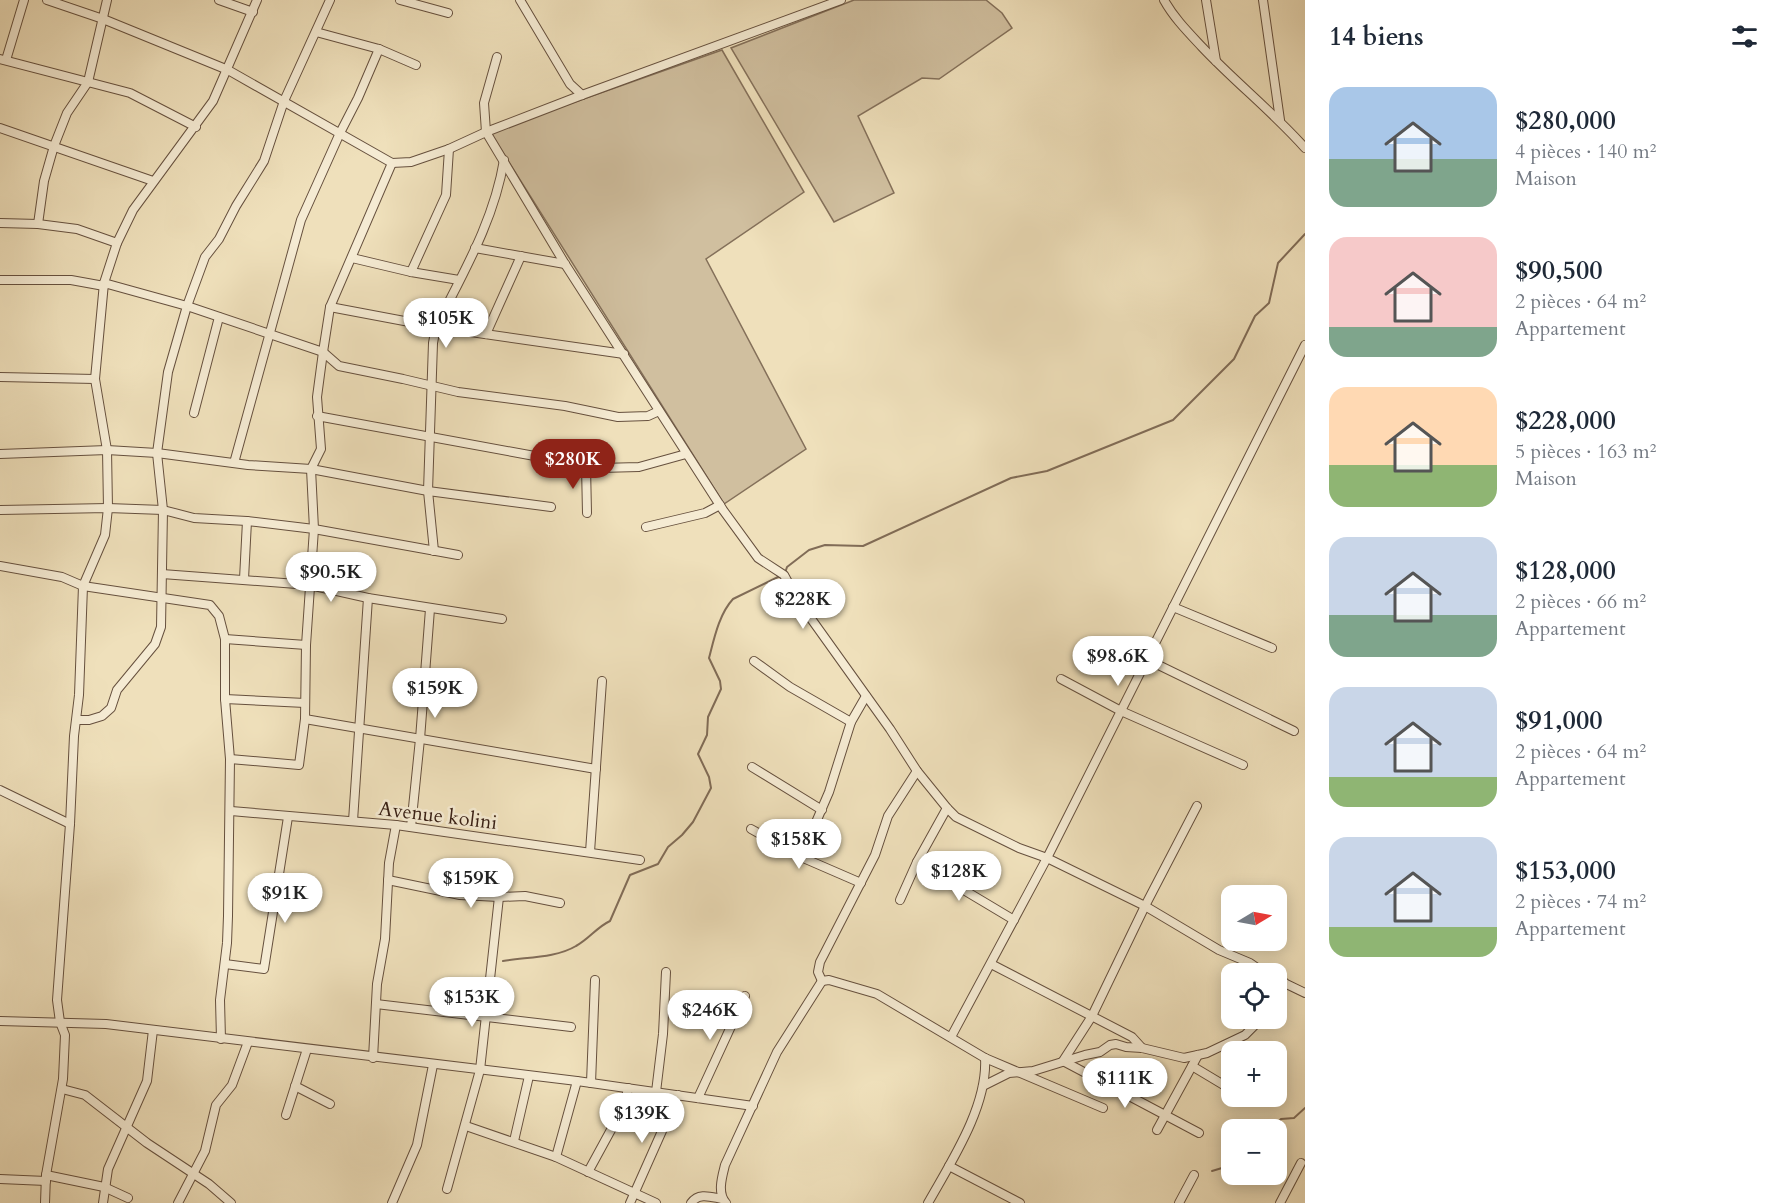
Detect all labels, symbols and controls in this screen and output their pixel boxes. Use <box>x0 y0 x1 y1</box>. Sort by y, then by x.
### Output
text: 14 biens <box>1329 19 1424 54</box>
icon: filters <box>1728 20 1761 53</box>
text: $280,000 <box>1515 103 1616 138</box>
icon: home <box>1377 111 1449 183</box>
text: 4 pièces · 140 m² <box>1515 138 1656 165</box>
text: Maison <box>1515 165 1577 192</box>
text: $90,500 <box>1515 253 1603 288</box>
icon: home <box>1377 261 1449 333</box>
text: 2 pièces · 64 m² <box>1515 288 1646 315</box>
pin: $105K <box>404 298 488 349</box>
text: $105K <box>417 304 475 331</box>
text: Appartement <box>1515 315 1626 342</box>
text: $228,000 <box>1515 403 1616 438</box>
icon: home <box>1377 411 1449 483</box>
text: 5 pièces · 163 m² <box>1515 438 1656 465</box>
pin: $280K <box>531 439 615 490</box>
text: $280K <box>544 445 602 472</box>
text: Maison <box>1515 465 1577 492</box>
pin: $90.5K <box>282 552 380 603</box>
text: $128,000 <box>1515 553 1616 588</box>
text: $90.5K <box>300 558 362 585</box>
icon: home <box>1377 561 1449 633</box>
pin: $228K <box>761 579 845 630</box>
text: $228K <box>774 585 832 612</box>
text: 2 pièces · 66 m² <box>1515 588 1646 615</box>
text: Appartement <box>1515 615 1626 642</box>
pin: $98.6K <box>1069 636 1167 687</box>
text: $98.6K <box>1087 642 1149 669</box>
pin: $159K <box>393 668 477 719</box>
text: $159K <box>406 674 464 701</box>
text: $91,000 <box>1515 703 1603 738</box>
icon: home <box>1377 711 1449 783</box>
text: 2 pièces · 64 m² <box>1515 738 1646 765</box>
text: Appartement <box>1515 765 1626 792</box>
street label: Avenue kolini <box>377 795 499 836</box>
pin: $158K <box>757 819 841 870</box>
text: $158K <box>770 825 828 852</box>
pin: $128K <box>917 851 1001 902</box>
text: $153,000 <box>1515 853 1616 888</box>
text: $128K <box>930 857 988 884</box>
pin: $159K <box>429 858 513 909</box>
icon: home <box>1377 861 1449 933</box>
text: $159K <box>442 864 500 891</box>
pin: $91K <box>249 873 321 924</box>
text: $91K <box>262 879 308 906</box>
north arrow <box>1221 885 1287 951</box>
map controls <box>1221 885 1287 1185</box>
text: 2 pièces · 74 m² <box>1515 888 1646 915</box>
text: Appartement <box>1515 915 1626 942</box>
button: locate <box>1221 963 1287 1029</box>
pin: $153K <box>430 977 514 1028</box>
text: $153K <box>443 983 501 1010</box>
pin: $246K <box>668 990 752 1041</box>
text: $246K <box>681 996 739 1023</box>
button: + <box>1221 1041 1287 1107</box>
pin: $111K <box>1083 1058 1167 1109</box>
text: $111K <box>1096 1064 1154 1091</box>
pin: $139K <box>600 1093 684 1144</box>
text: $139K <box>613 1099 671 1126</box>
button: − <box>1221 1119 1287 1185</box>

